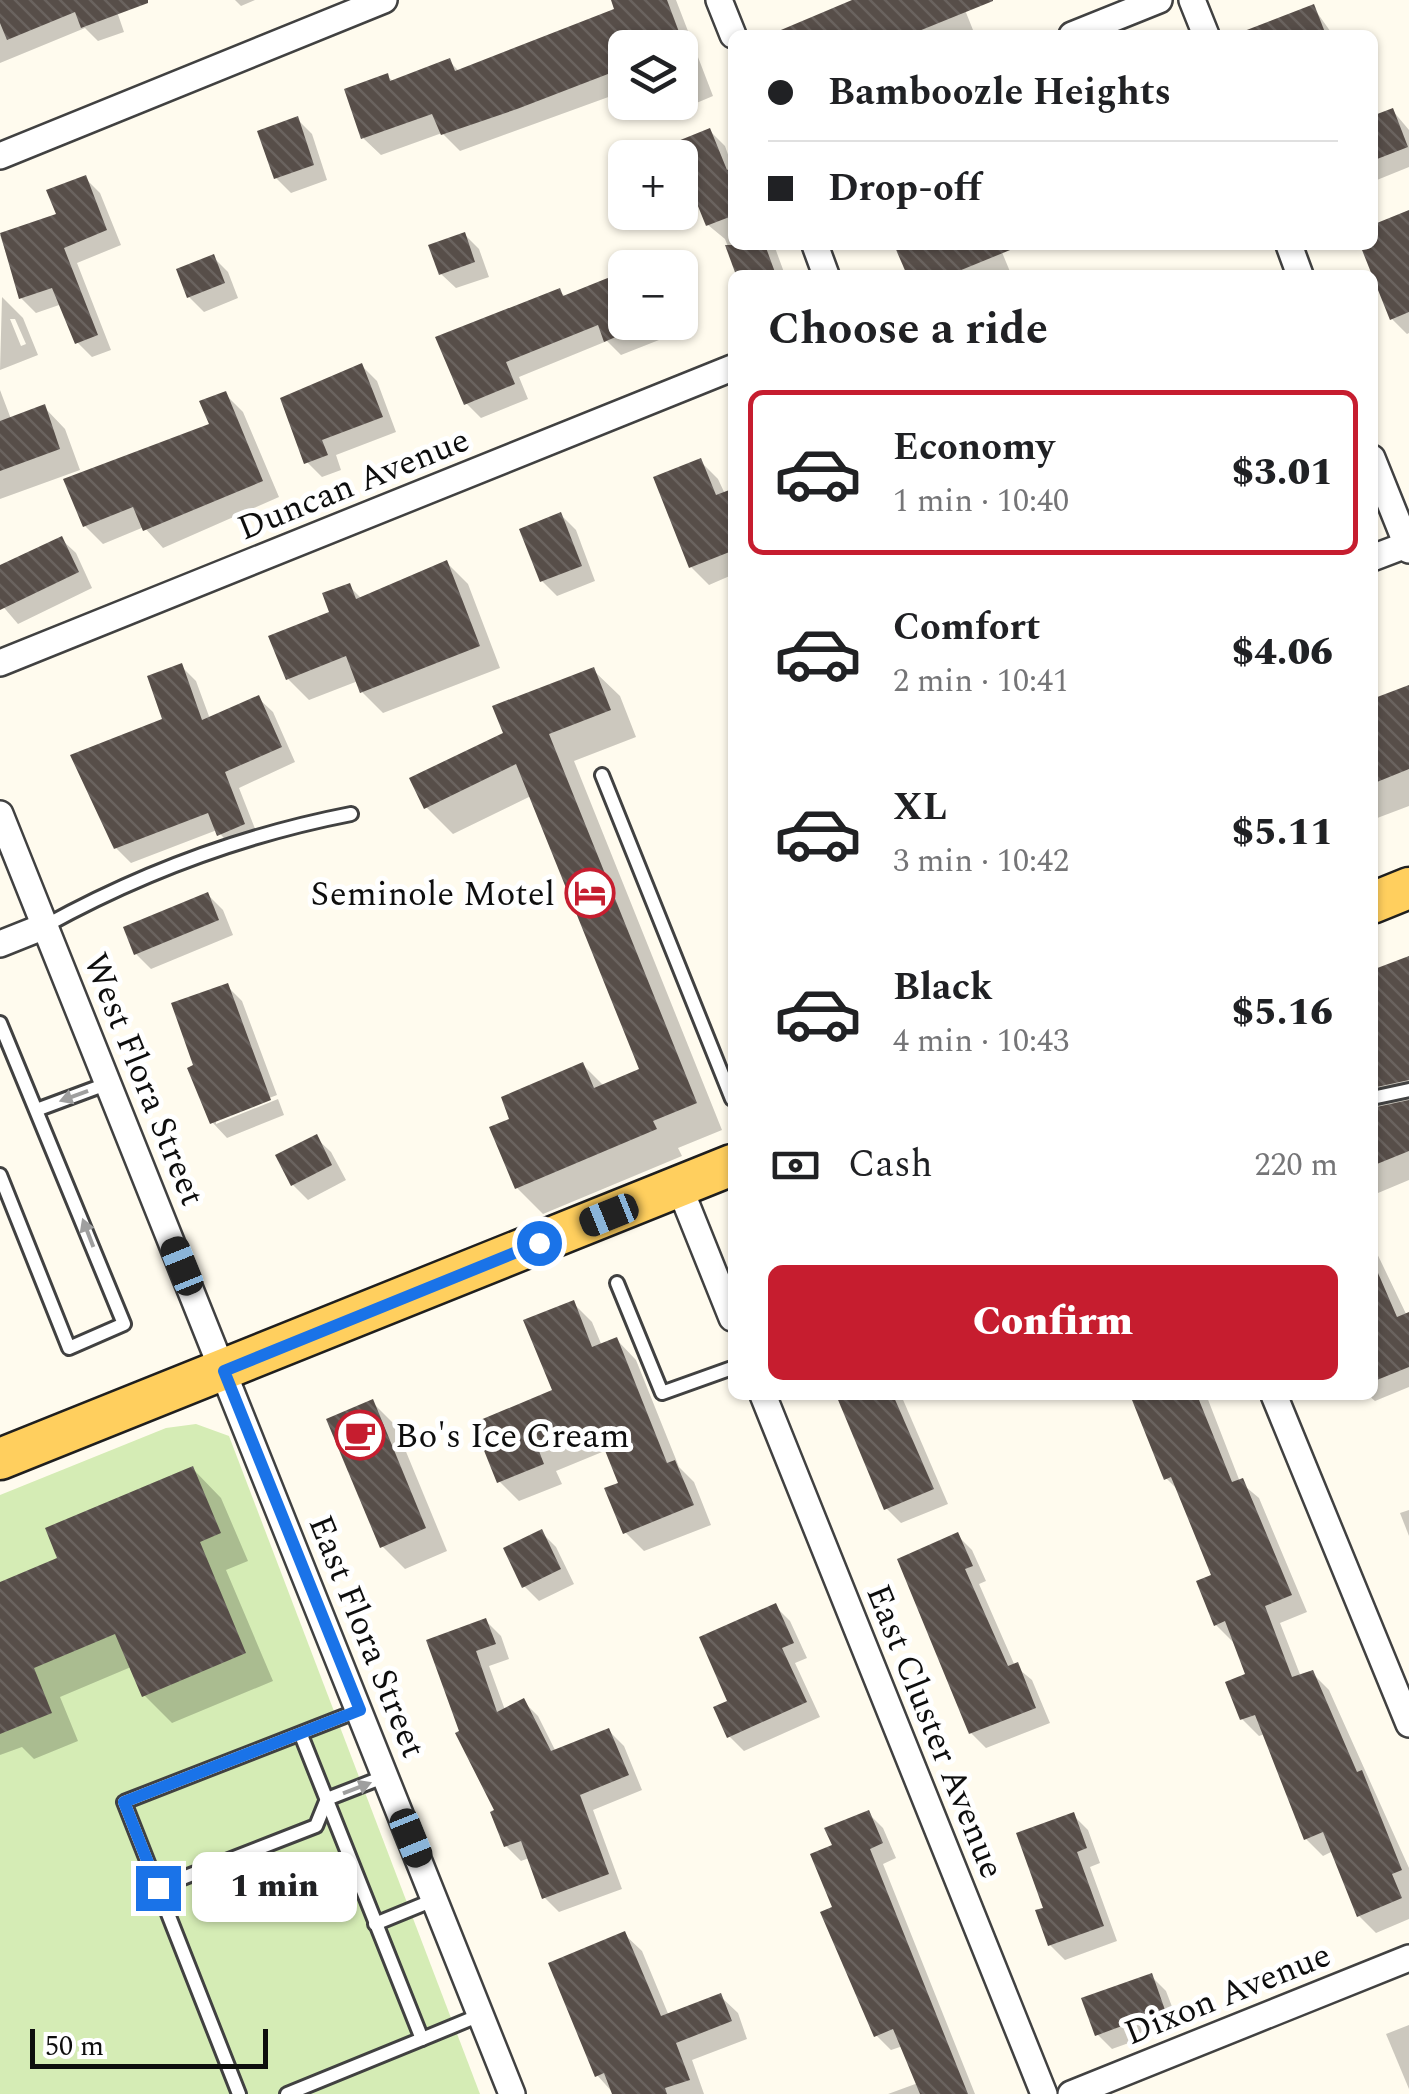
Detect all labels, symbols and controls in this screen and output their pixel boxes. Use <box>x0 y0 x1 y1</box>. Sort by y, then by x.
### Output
map controls <box>608 30 698 340</box>
button: layers <box>608 30 698 120</box>
text: Bamboozle Heights <box>828 64 1171 122</box>
button: + <box>608 140 698 230</box>
text: Drop-off <box>828 160 982 218</box>
button: − <box>608 250 698 340</box>
text: Choose a ride <box>768 295 1048 364</box>
street label: Duncan Avenue <box>230 414 477 555</box>
text: Economy <box>893 419 1054 477</box>
icon: car <box>773 428 863 518</box>
text: $3.01 <box>1231 444 1333 502</box>
text: 1 min · 10:40 <box>893 477 1069 526</box>
text: Comfort <box>893 599 1040 657</box>
icon: car <box>773 608 863 698</box>
text: $4.06 <box>1231 624 1333 682</box>
text: 2 min · 10:41 <box>893 657 1069 706</box>
text: XL <box>893 779 947 837</box>
icon: car <box>773 788 863 878</box>
text: $5.11 <box>1231 804 1333 862</box>
text: 3 min · 10:42 <box>893 837 1069 886</box>
hotel icon: Seminole Motel <box>564 867 616 919</box>
place label: Seminole Motel <box>311 868 555 921</box>
street label: West Flora Street <box>69 945 218 1214</box>
text: Black <box>893 959 993 1017</box>
icon: car <box>773 968 863 1058</box>
text: $5.16 <box>1231 984 1333 1042</box>
text: 4 min · 10:43 <box>893 1017 1069 1066</box>
one-way arrow <box>59 1089 89 1104</box>
text: Cash <box>848 1136 933 1194</box>
icon: cash <box>768 1138 823 1193</box>
text: 220 m <box>1254 1141 1338 1190</box>
car <box>576 1190 642 1240</box>
one-way arrow <box>80 1218 96 1248</box>
route start <box>517 1221 562 1266</box>
car <box>157 1233 207 1299</box>
button: Confirm <box>768 1265 1338 1380</box>
cafe icon: Bo's Ice Cream <box>334 1409 386 1461</box>
place label: Bo's Ice Cream <box>395 1410 630 1463</box>
street label: East Flora Street <box>294 1507 439 1766</box>
street label: East Cluster Avenue <box>851 1576 1018 1887</box>
one-way arrow <box>342 1779 372 1795</box>
car <box>386 1805 436 1871</box>
callout: 1 min <box>193 1853 358 1923</box>
text: 1 min <box>230 1862 319 1911</box>
route end <box>136 1866 181 1911</box>
street label: Dixon Avenue <box>1116 1929 1339 2060</box>
scale bar <box>30 2024 268 2068</box>
text: 50 m <box>45 2025 104 2068</box>

